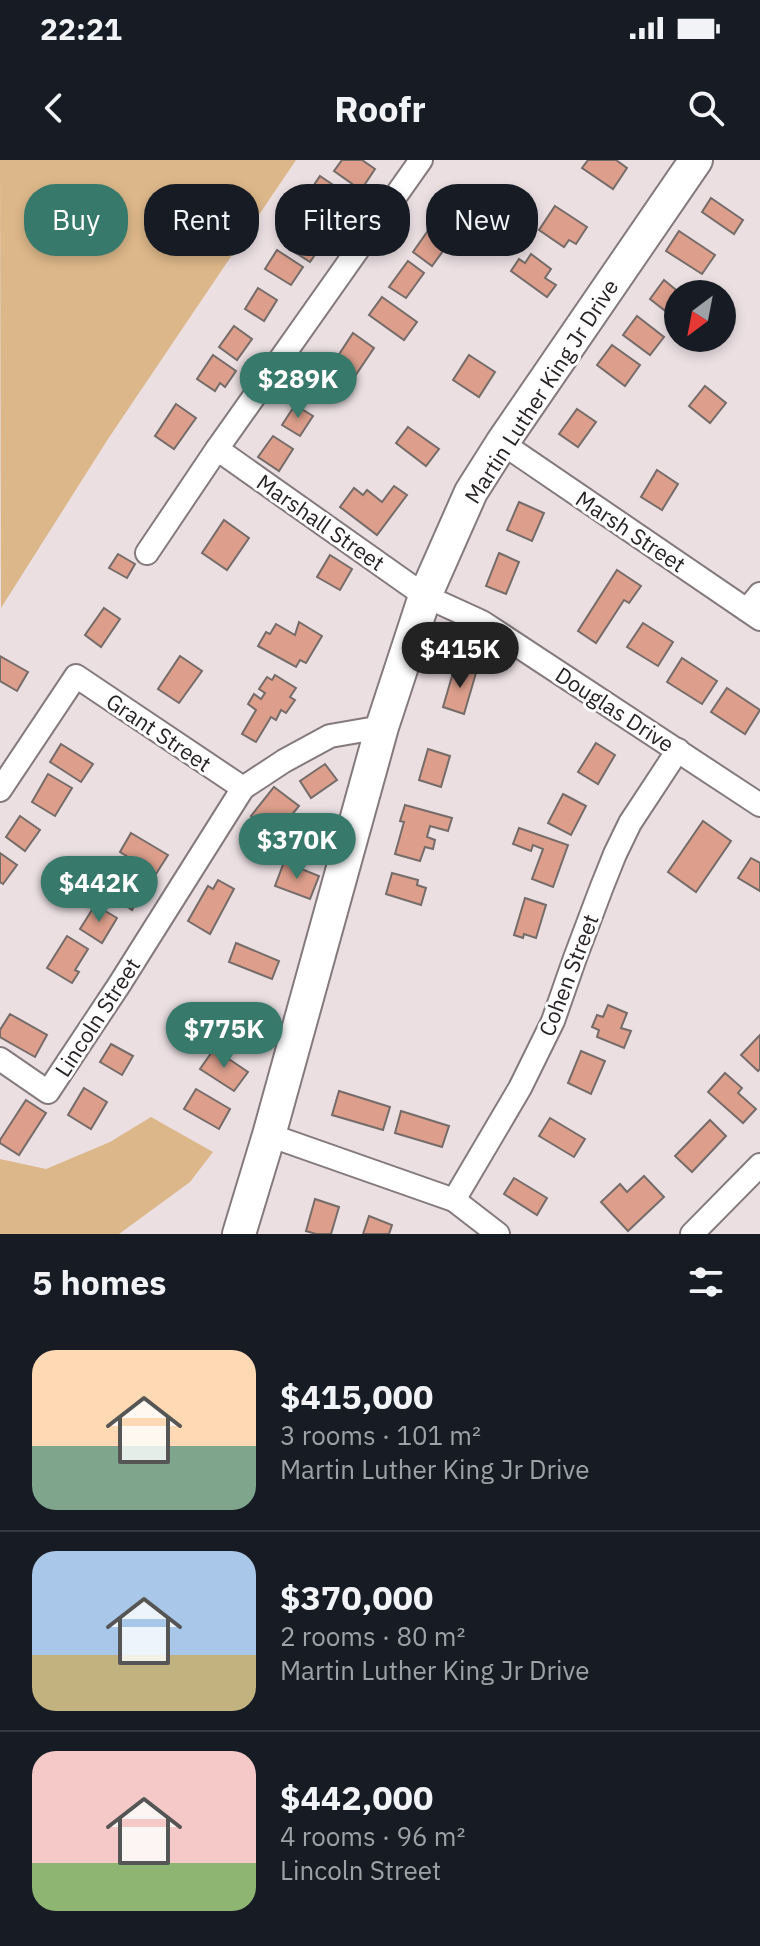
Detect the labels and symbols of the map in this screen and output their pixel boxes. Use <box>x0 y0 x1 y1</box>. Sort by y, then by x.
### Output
street label: Martin Luther King Jr Drive <box>458 273 624 509</box>
north arrow <box>664 280 736 352</box>
pin: $289K <box>242 352 354 420</box>
street label: Marshall Street <box>251 467 391 577</box>
street label: Marsh Street <box>570 484 692 578</box>
pin: $415K <box>404 622 516 690</box>
street label: Douglas Drive <box>550 660 680 758</box>
street label: Grant Street <box>101 686 217 778</box>
pin: $370K <box>241 813 353 881</box>
pin: $442K <box>43 856 155 924</box>
street label: Cohen Street <box>531 910 605 1040</box>
street label: Lincoln Street <box>48 952 146 1082</box>
pin: $775K <box>168 1002 280 1070</box>

